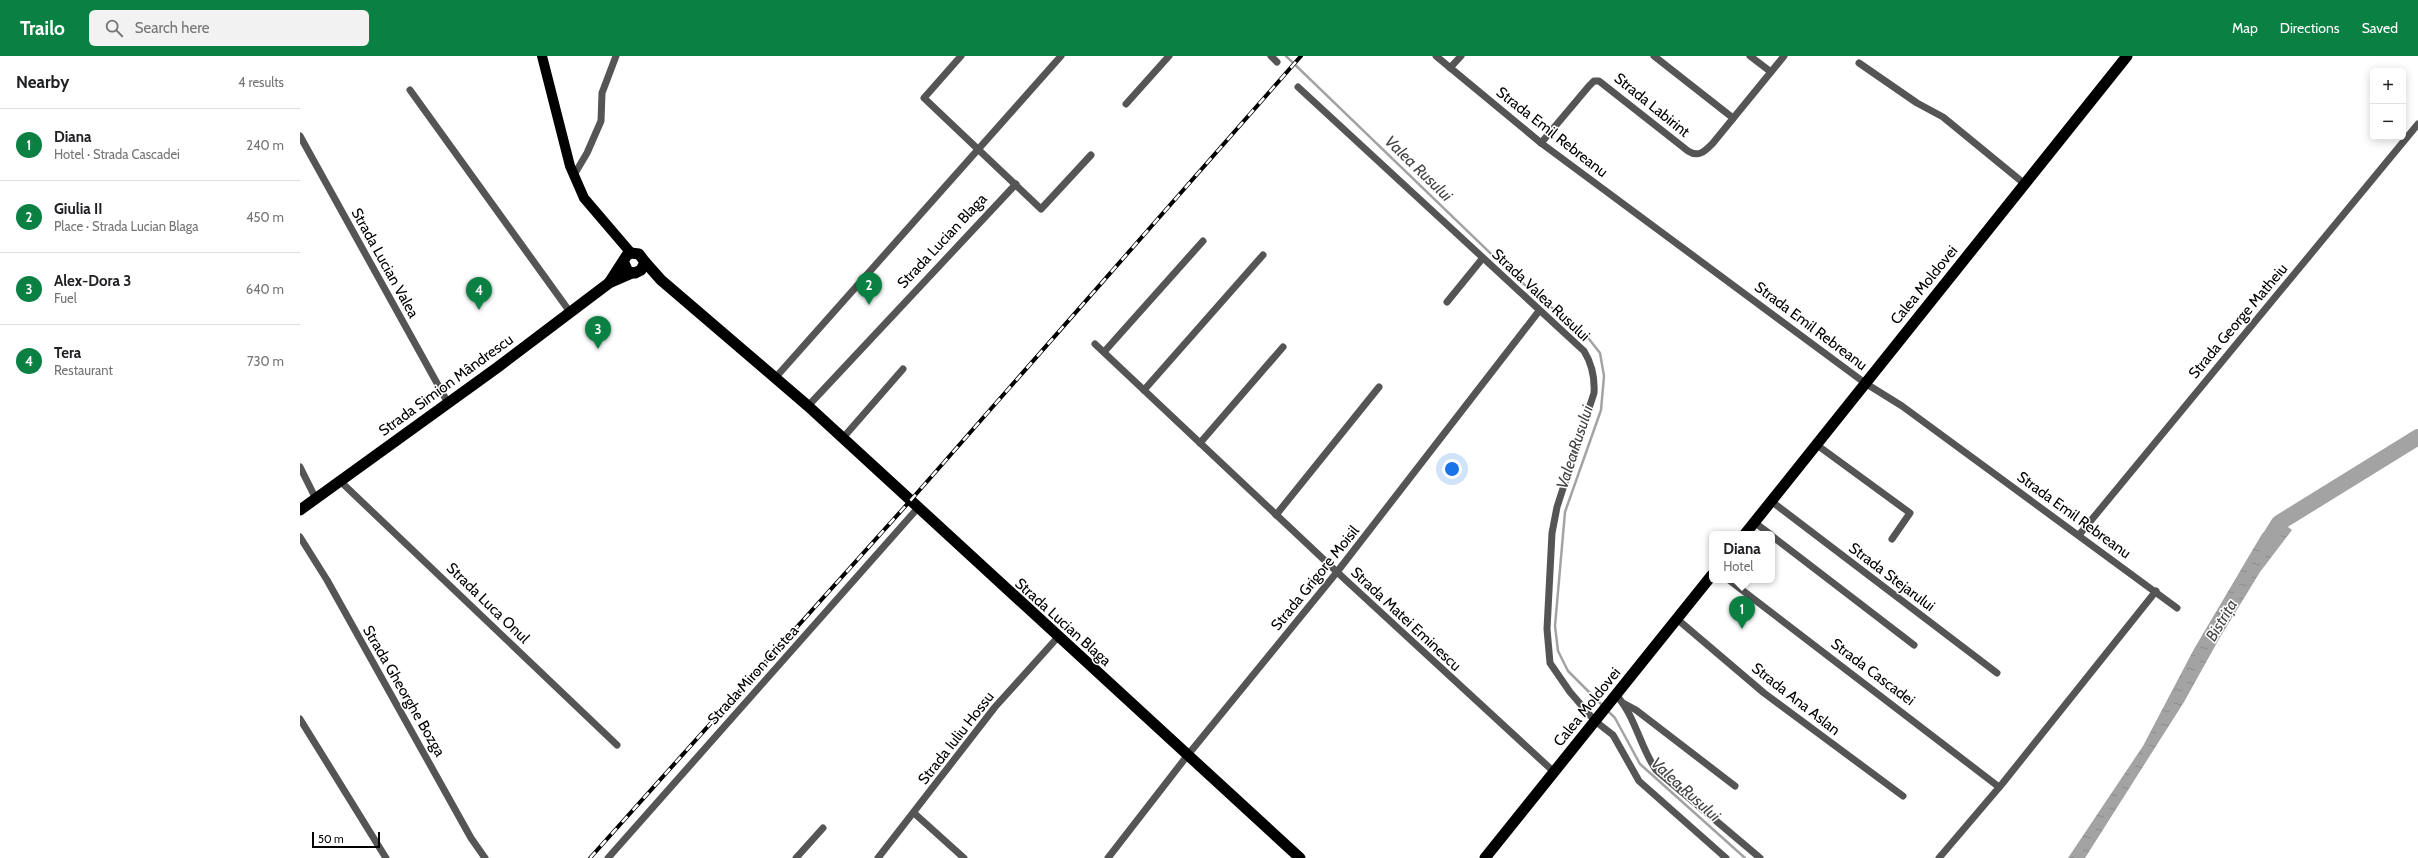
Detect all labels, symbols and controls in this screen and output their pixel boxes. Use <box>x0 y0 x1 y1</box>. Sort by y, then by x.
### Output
search box <box>89 10 369 46</box>
text: Trailo <box>20 17 65 40</box>
icon: search <box>103 17 125 39</box>
text: Search here <box>135 19 209 37</box>
text: Map <box>2232 19 2258 37</box>
text: Directions <box>2280 19 2340 37</box>
text: Saved <box>2362 19 2398 37</box>
map controls <box>2370 68 2406 140</box>
button: + <box>2370 68 2406 104</box>
street label: Strada Labirint <box>1611 69 1693 141</box>
text: Nearby <box>16 72 69 92</box>
text: 4 results <box>238 74 284 90</box>
street label: Strada Emil Rebreanu <box>1493 83 1611 181</box>
button: − <box>2370 104 2406 140</box>
text: Diana <box>54 128 92 146</box>
water label: Valea Rusului <box>1381 132 1457 206</box>
text: 1 <box>27 137 31 153</box>
text: 240 m <box>246 137 284 153</box>
text: Hotel · Strada Cascadei <box>54 146 180 162</box>
street label: Strada Lucian Blaga <box>894 189 991 292</box>
text: Giulia II <box>54 200 103 218</box>
street label: Strada Lucian Valea <box>347 205 423 322</box>
text: 2 <box>26 209 32 225</box>
text: 450 m <box>246 209 284 225</box>
text: Place · Strada Lucian Blaga <box>54 218 199 234</box>
street label: Calea Moldovei <box>1887 242 1961 328</box>
street label: Strada Valea Rusului <box>1488 245 1594 345</box>
street label: Strada George Matheiu <box>2185 260 2291 382</box>
text: Alex-Dora 3 <box>54 272 131 290</box>
pin: 2 <box>856 272 882 305</box>
pin: 4 <box>466 277 492 310</box>
street label: Strada Emil Rebreanu <box>1751 278 1871 374</box>
text: 3 <box>25 281 33 297</box>
text: 640 m <box>246 281 284 297</box>
text: Fuel <box>54 290 77 306</box>
pin: 3 <box>585 316 611 349</box>
street label: Strada Simion Mândrescu <box>375 330 517 440</box>
text: Tera <box>54 344 81 362</box>
text: 4 <box>25 353 33 369</box>
text: 730 m <box>247 353 284 369</box>
text: Restaurant <box>54 362 113 378</box>
water label: Valea Rusului <box>1552 403 1597 491</box>
your location <box>1442 459 1462 479</box>
street label: Strada Emil Rebreanu <box>2014 468 2134 562</box>
street label: Strada Grigore Moisil <box>1267 522 1363 634</box>
popup <box>1709 531 1775 583</box>
street label: Strada Stejarului <box>1845 539 1939 615</box>
text: Diana <box>1723 540 1761 558</box>
text: Hotel <box>1723 558 1753 574</box>
street label: Strada Luca Onul <box>443 559 533 647</box>
street label: Strada Matei Eminescu <box>1347 563 1465 675</box>
street label: Strada Lucian Blaga <box>1011 574 1115 670</box>
pin: 1 <box>1729 596 1755 629</box>
water label: Bistrița <box>2202 596 2241 645</box>
street label: Strada Miron Cristea <box>704 621 803 728</box>
street label: Strada Gheorghe Bozga <box>359 622 449 760</box>
street label: Strada Cascadei <box>1828 635 1918 709</box>
street label: Strada Ana Aslan <box>1748 659 1844 739</box>
street label: Calea Moldovei <box>1550 664 1624 750</box>
street label: Strada Iuliu Hossu <box>914 688 998 788</box>
water label: Valea Rusului <box>1647 753 1724 826</box>
scale bar <box>312 830 380 849</box>
text: 50 m <box>318 832 344 846</box>

